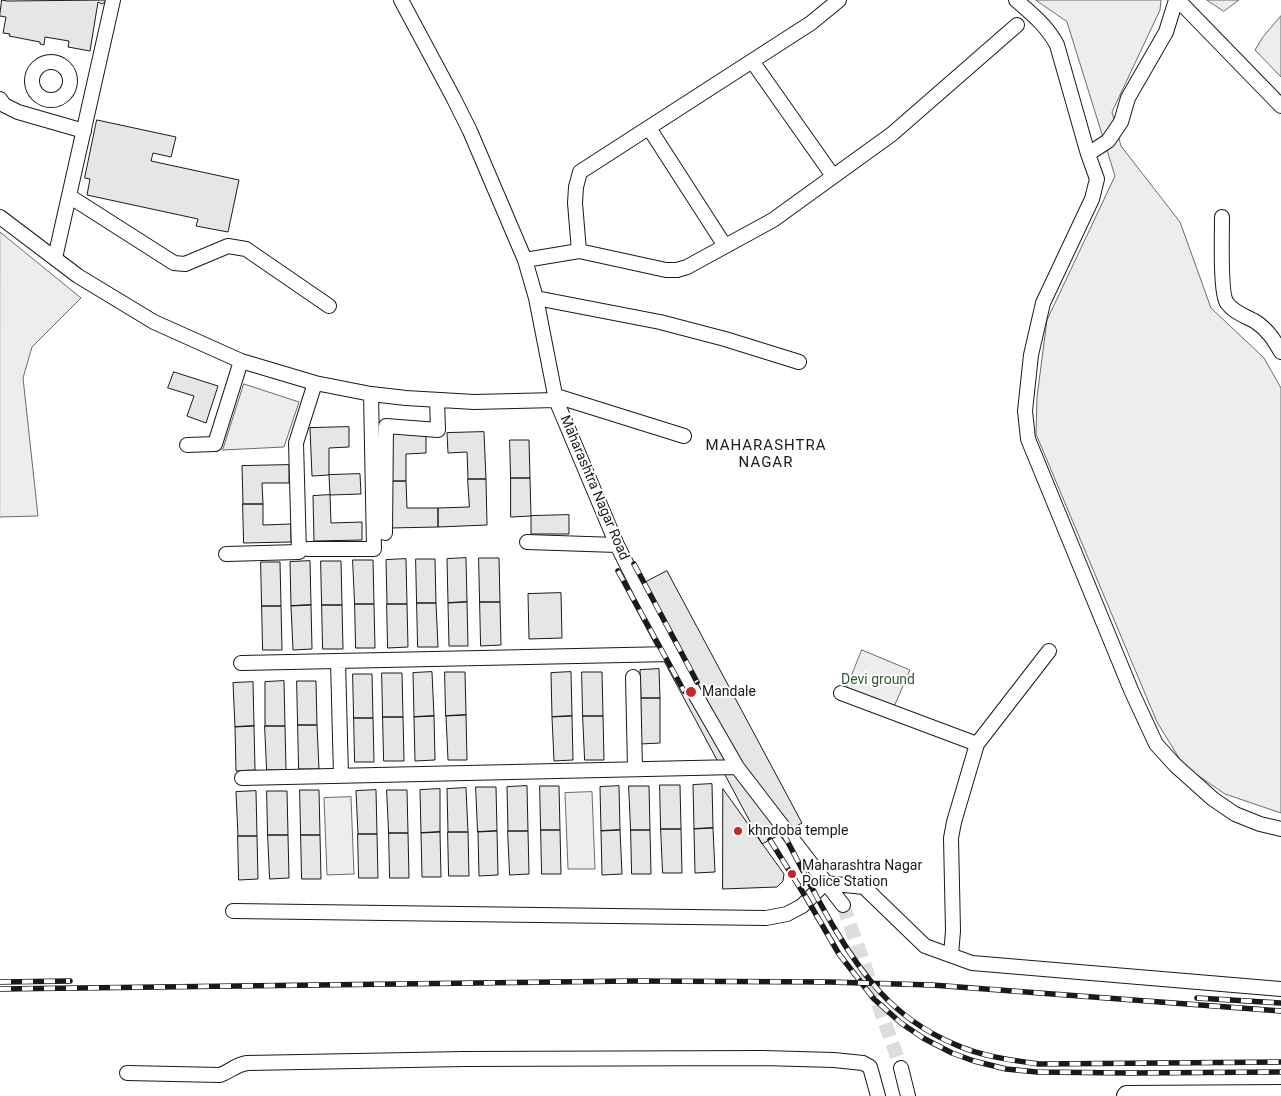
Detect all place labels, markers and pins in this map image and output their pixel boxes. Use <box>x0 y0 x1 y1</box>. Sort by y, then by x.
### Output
place label: Mandale <box>702 684 756 700</box>
marker: Mandale <box>684 685 698 699</box>
place label: khndoba temple <box>748 823 848 839</box>
marker: khndoba temple <box>732 825 744 837</box>
place label: Maharashtra Nagar Police Station <box>802 858 922 890</box>
marker: Maharashtra Nagar Police Station <box>786 868 798 880</box>

